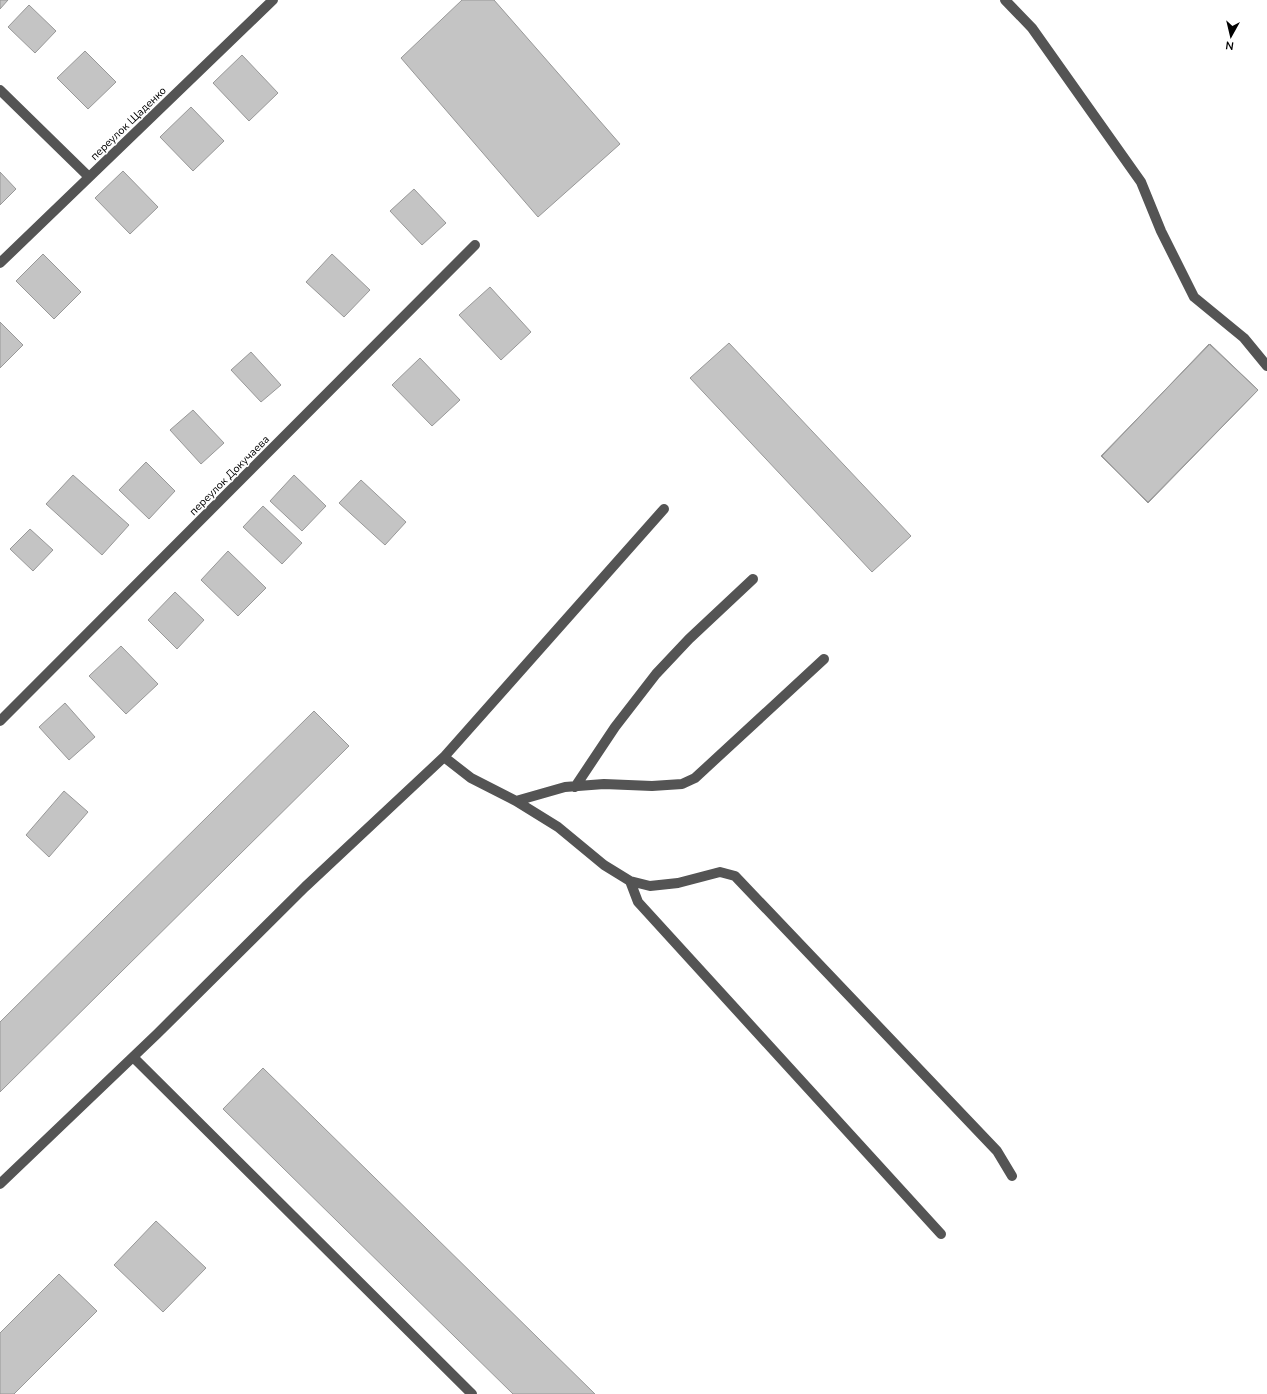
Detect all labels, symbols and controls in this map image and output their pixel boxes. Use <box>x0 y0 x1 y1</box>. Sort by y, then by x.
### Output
north arrow <box>1211 16 1251 56</box>
text: N <box>1225 37 1235 53</box>
street label: переулок Щаденко <box>87 83 170 164</box>
street label: переулок Докучаева <box>186 432 273 519</box>

